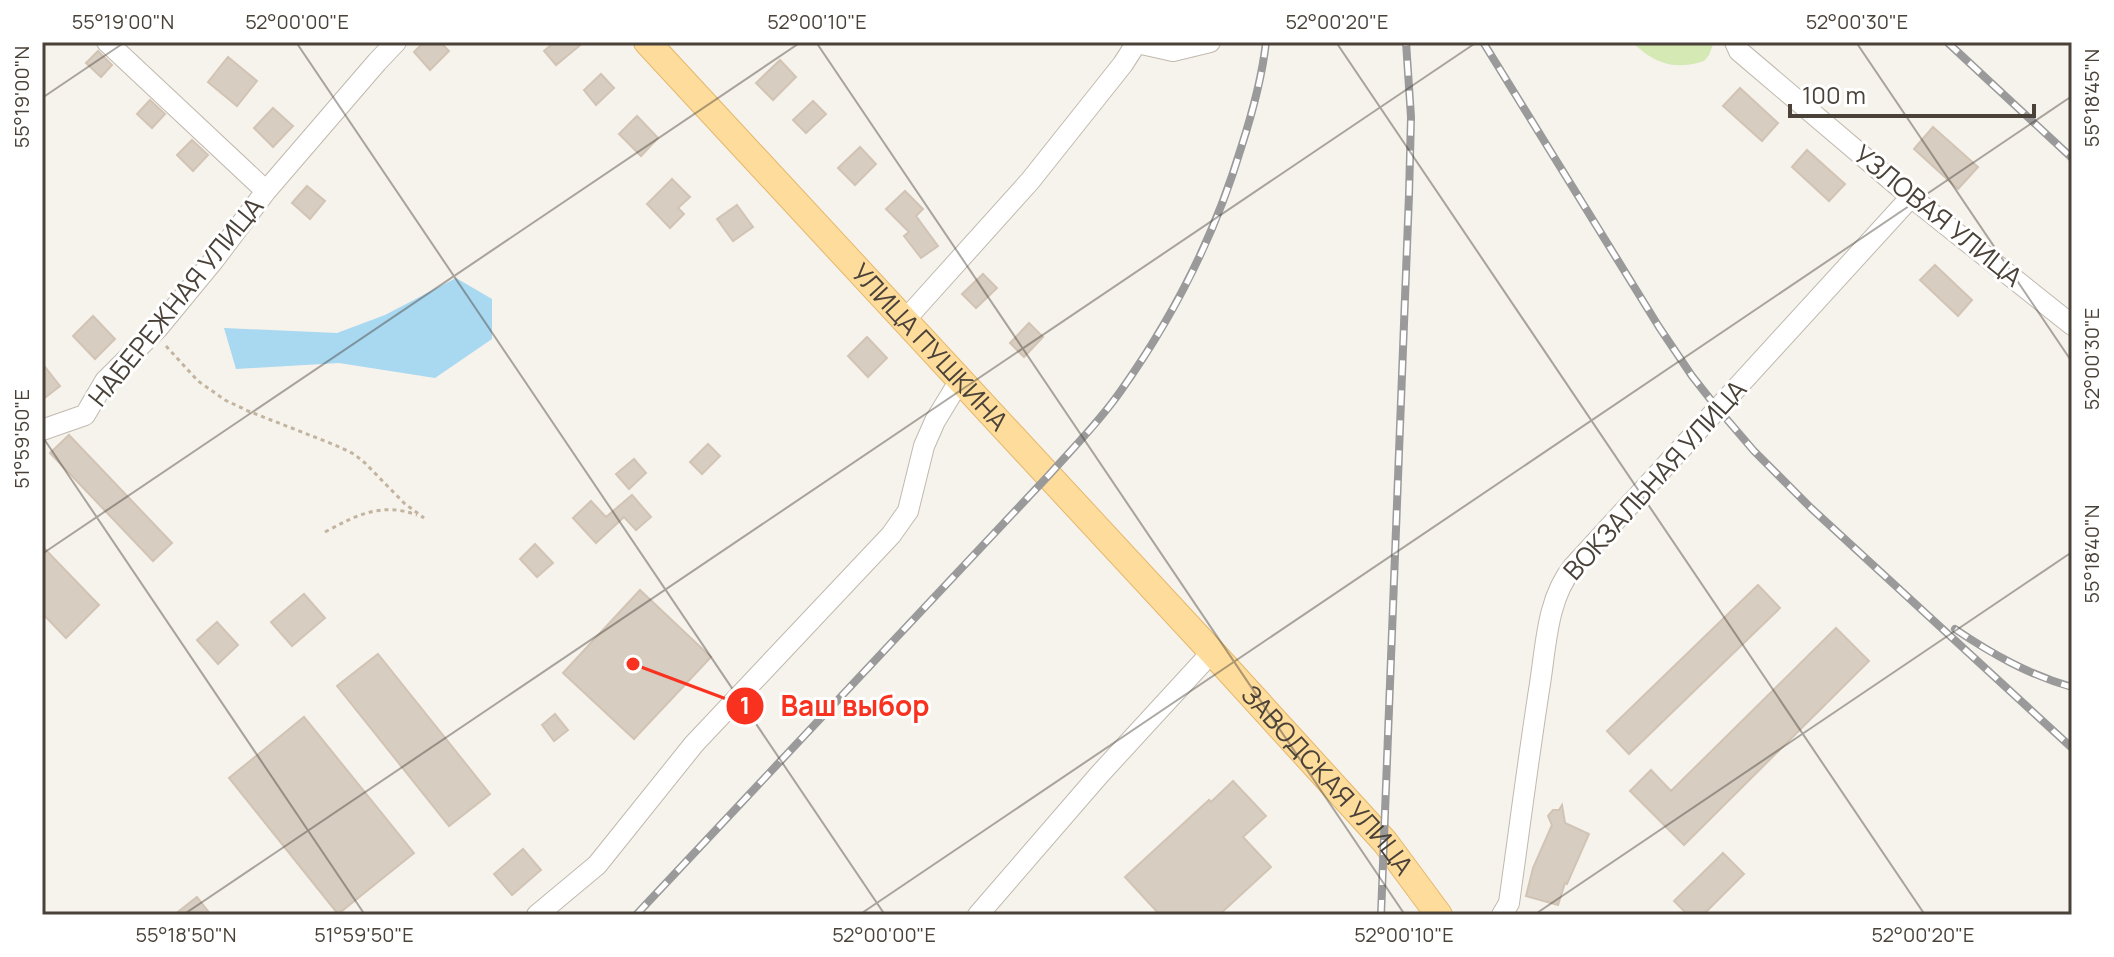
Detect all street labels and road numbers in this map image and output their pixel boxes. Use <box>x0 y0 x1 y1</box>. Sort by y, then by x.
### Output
street label: УЗЛОВАЯ УЛИЦА <box>1847 136 2030 294</box>
street label: НАБЕРЕЖНАЯ УЛИЦА <box>79 189 271 414</box>
street label: УЛИЦА ПУШКИНА <box>844 255 1017 438</box>
street label: ВОКЗАЛЬНАЯ УЛИЦА <box>1555 372 1754 587</box>
street label: ЗАВОДСКАЯ УЛИЦА <box>1234 677 1422 882</box>

